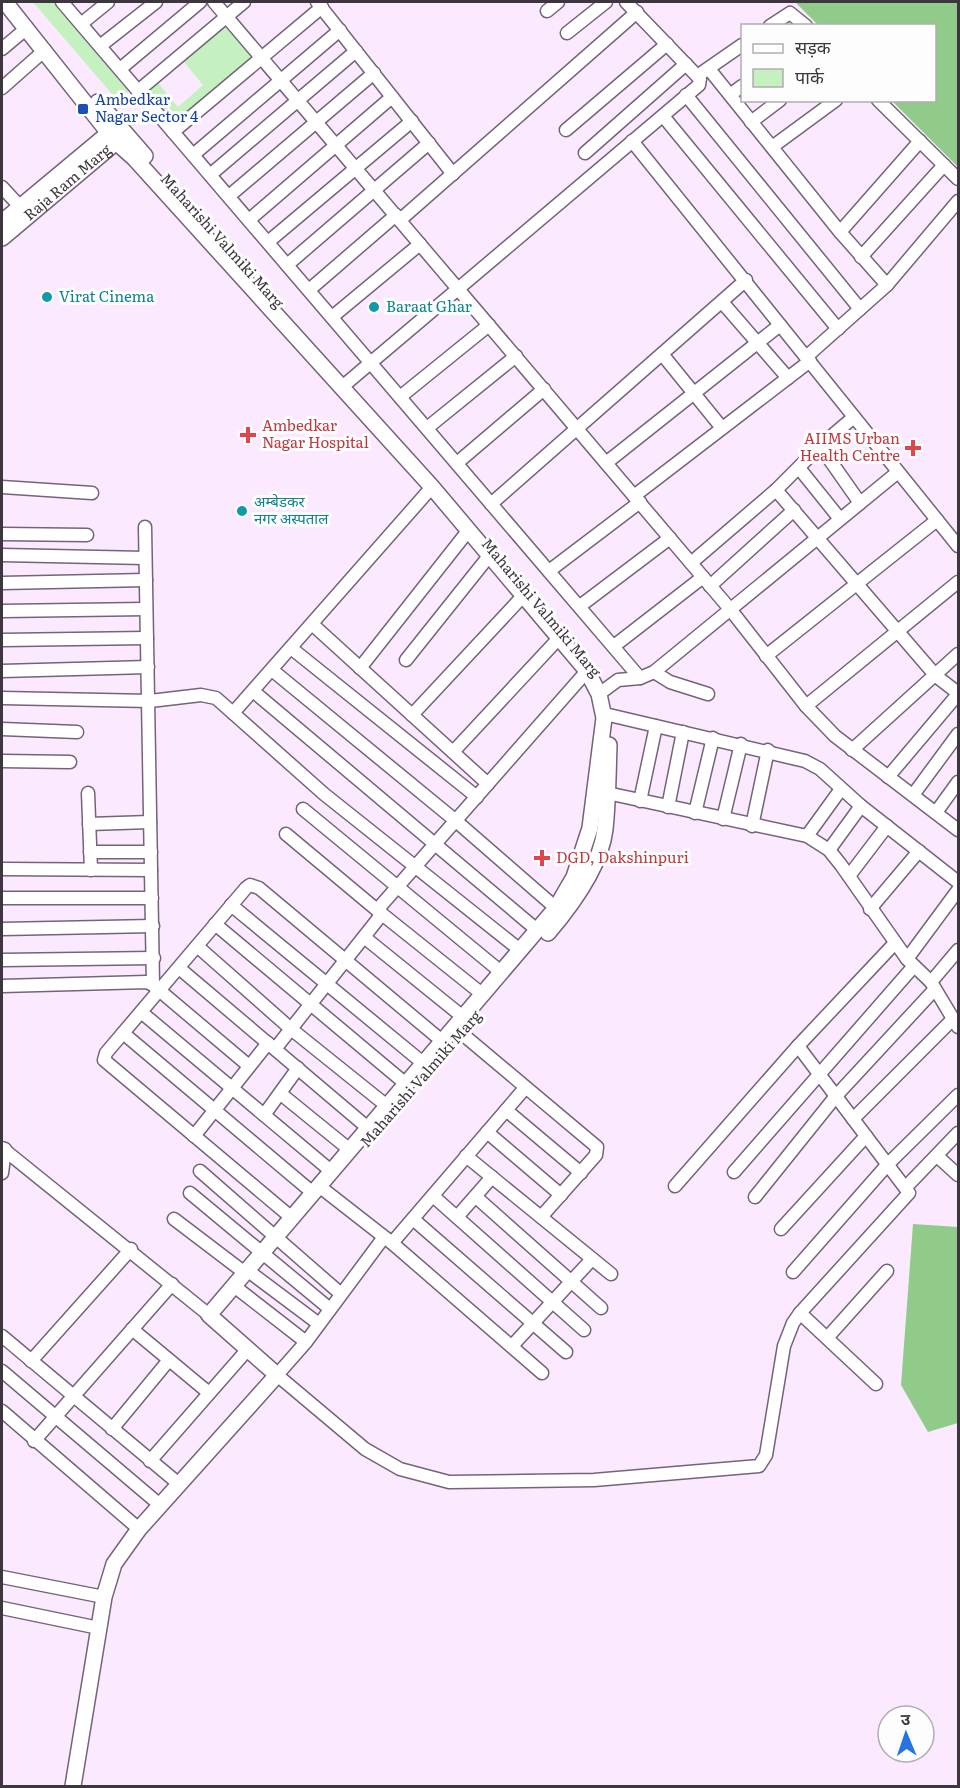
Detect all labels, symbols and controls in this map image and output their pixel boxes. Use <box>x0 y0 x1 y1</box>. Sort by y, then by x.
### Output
legend <box>741 24 936 102</box>
text: सड़क <box>795 33 832 60</box>
text: पार्क <box>795 63 825 90</box>
place label: Ambedkar Nagar Sector 4 <box>95 87 198 127</box>
marker: Ambedkar Nagar Sector 4 <box>76 102 90 116</box>
street label: Raja Ram Marg <box>18 137 116 225</box>
street label: Maharishi Valmiki Marg <box>156 167 291 313</box>
place label: Virat Cinema <box>59 284 155 307</box>
marker: Virat Cinema <box>40 290 54 304</box>
place label: Baraat Ghar <box>386 294 472 317</box>
marker: Baraat Ghar <box>367 300 381 314</box>
place label: Ambedkar Nagar Hospital <box>262 413 369 453</box>
marker: Ambedkar Nagar Hospital <box>239 426 257 444</box>
place label: AIIMS Urban Health Centre <box>800 426 900 466</box>
marker: AIIMS Urban Health Centre <box>904 439 922 457</box>
place label: अम्बेडकर नगर अस्पताल <box>254 489 329 529</box>
marker: अम्बेडकर नगर अस्पताल <box>235 504 249 518</box>
street label: Maharishi Valmiki Marg <box>477 532 608 682</box>
place label: DGD, Dakshinpuri <box>556 845 689 868</box>
marker: DGD, Dakshinpuri <box>533 849 551 867</box>
street label: Maharishi Valmiki Marg <box>354 1004 486 1152</box>
north arrow <box>876 1704 936 1764</box>
text: उ <box>900 1706 911 1730</box>

